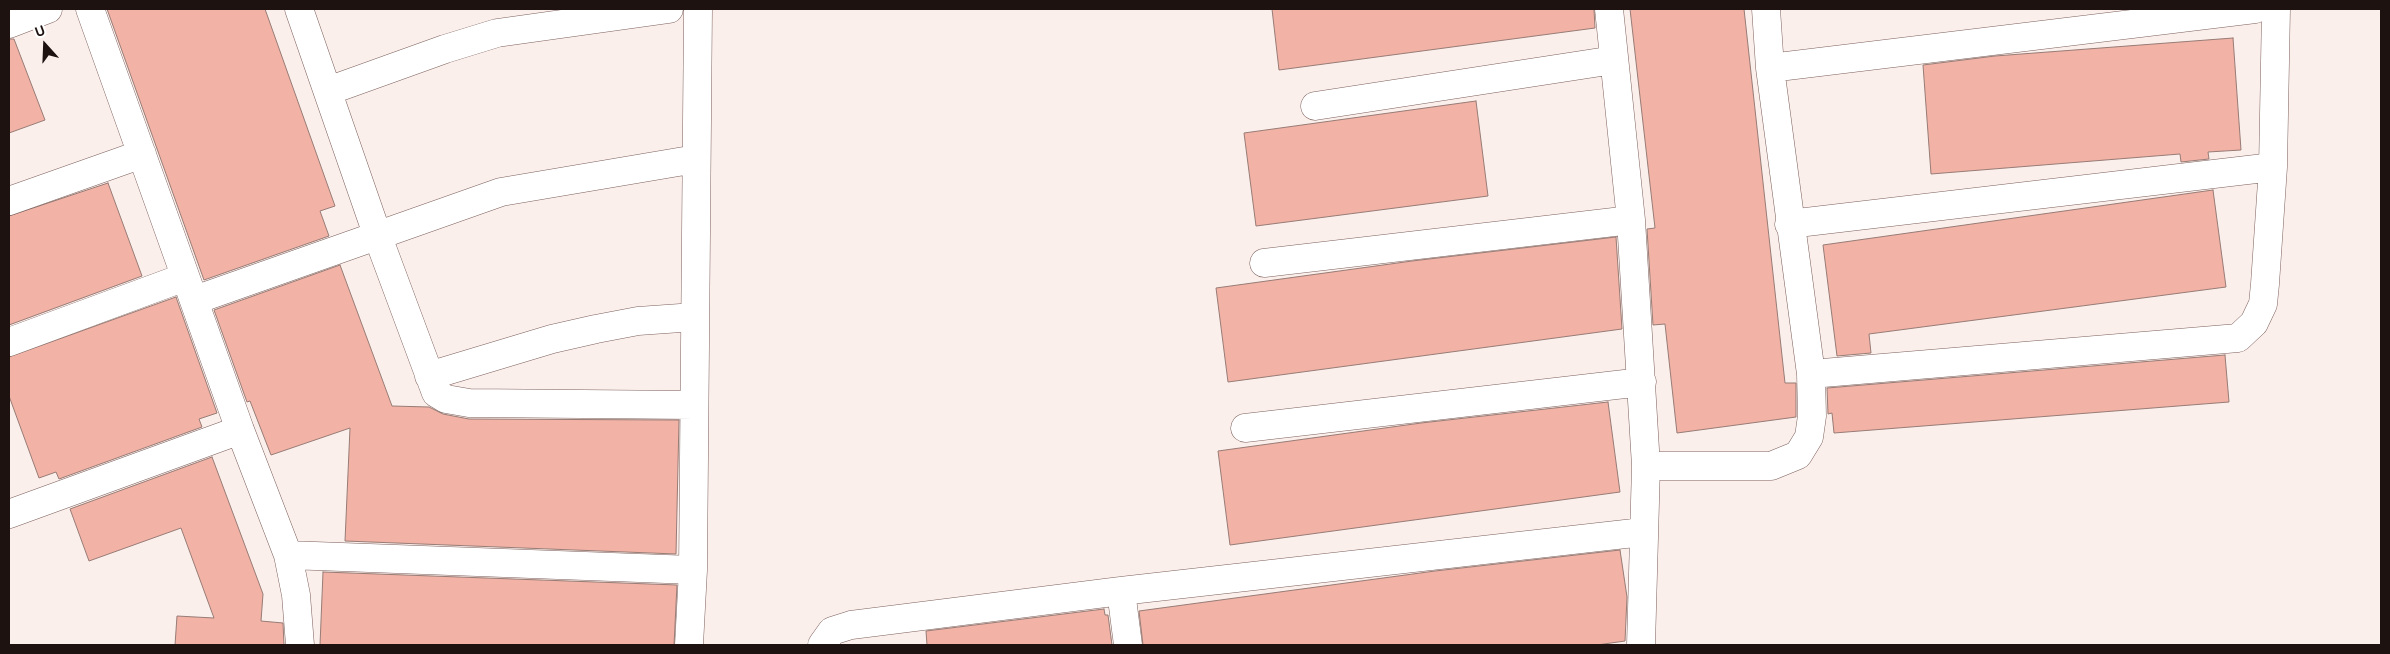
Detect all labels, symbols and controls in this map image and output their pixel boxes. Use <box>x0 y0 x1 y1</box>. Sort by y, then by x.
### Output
north arrow <box>20 20 70 70</box>
text: U <box>33 22 47 40</box>

